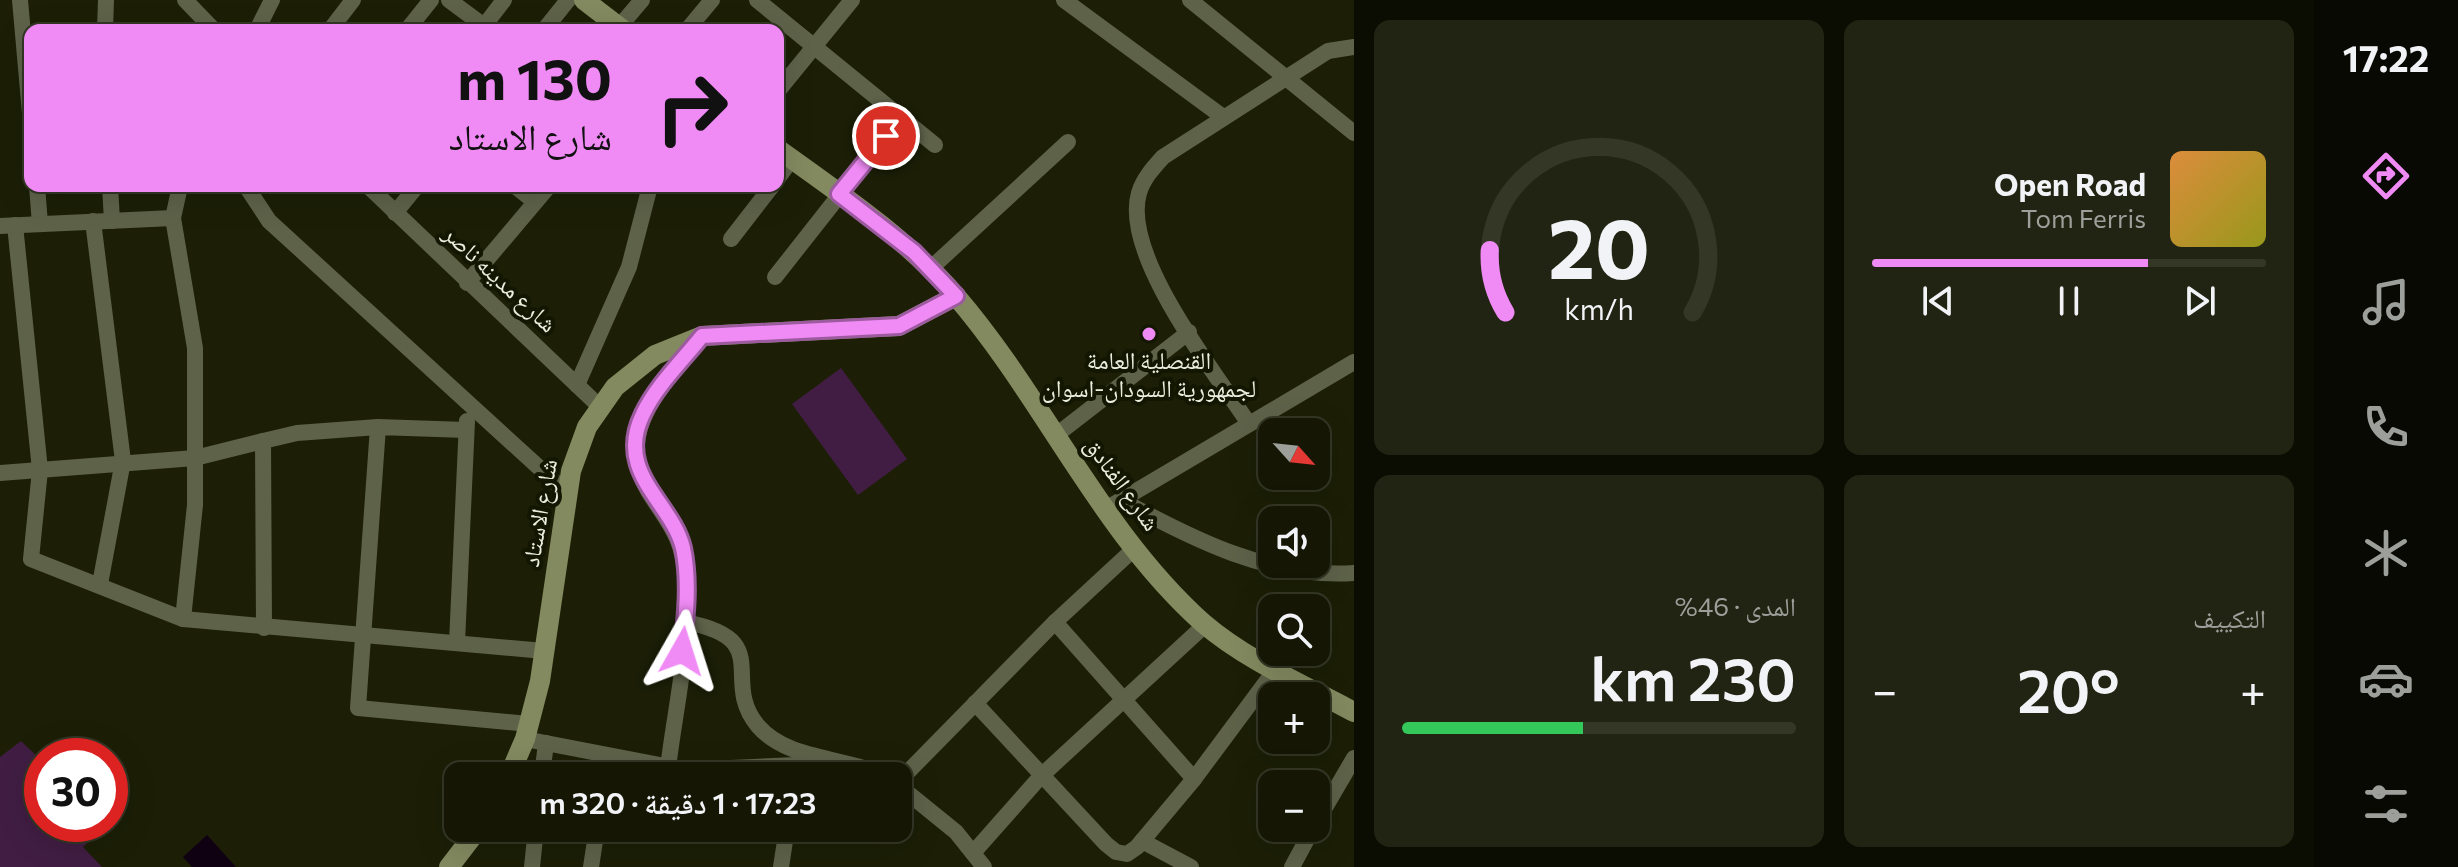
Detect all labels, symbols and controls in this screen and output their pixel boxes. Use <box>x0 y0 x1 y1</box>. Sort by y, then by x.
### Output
text: 17:22 <box>2343 35 2429 79</box>
text: 130 m <box>457 43 612 112</box>
icon: right <box>640 56 744 160</box>
pin <box>852 102 920 170</box>
text: شارع الاستاد <box>449 113 612 157</box>
icon: arrive <box>864 114 908 158</box>
icon: directions <box>2358 148 2414 204</box>
text: Open Road <box>1994 165 2146 202</box>
text: 20 <box>1548 194 1650 296</box>
text: Tom Ferris <box>2021 202 2146 233</box>
street label: شارع مدينه ناصر <box>436 217 564 339</box>
icon: music <box>2358 274 2414 330</box>
icon: previous <box>1916 279 1960 323</box>
icon: pause <box>2047 279 2091 323</box>
icon: next <box>2178 279 2222 323</box>
text: km/h <box>1564 291 1634 326</box>
marker: القنصلية العامة لجمهورية السودان-اسوان <box>1140 325 1158 343</box>
place label: القنصلية العامة لجمهورية السودان-اسوان <box>1042 345 1256 403</box>
icon: phone <box>2358 399 2414 455</box>
north arrow <box>1258 418 1330 490</box>
map controls <box>1258 418 1330 842</box>
street label: شارع الفنادق <box>1078 431 1167 537</box>
street label: شارع الاستاد <box>515 457 564 569</box>
button: sound <box>1258 506 1330 578</box>
icon: climate <box>2358 525 2414 581</box>
text: المدى · 46% <box>1675 590 1796 621</box>
button: search <box>1258 594 1330 666</box>
text: التكييف <box>2193 602 2266 633</box>
position arrow <box>640 609 724 693</box>
text: 230 km <box>1590 640 1796 713</box>
icon: car <box>2358 651 2414 707</box>
text: 20° <box>2017 652 2120 725</box>
text: − <box>1872 662 1897 716</box>
text: + <box>2240 662 2266 716</box>
button: + <box>1258 682 1330 754</box>
speed limit sign: 30 <box>24 738 128 842</box>
button: − <box>1258 770 1330 842</box>
icon: filters <box>2358 776 2414 832</box>
text: 17:23 · 1 دقيقة · 320 m <box>540 783 816 820</box>

